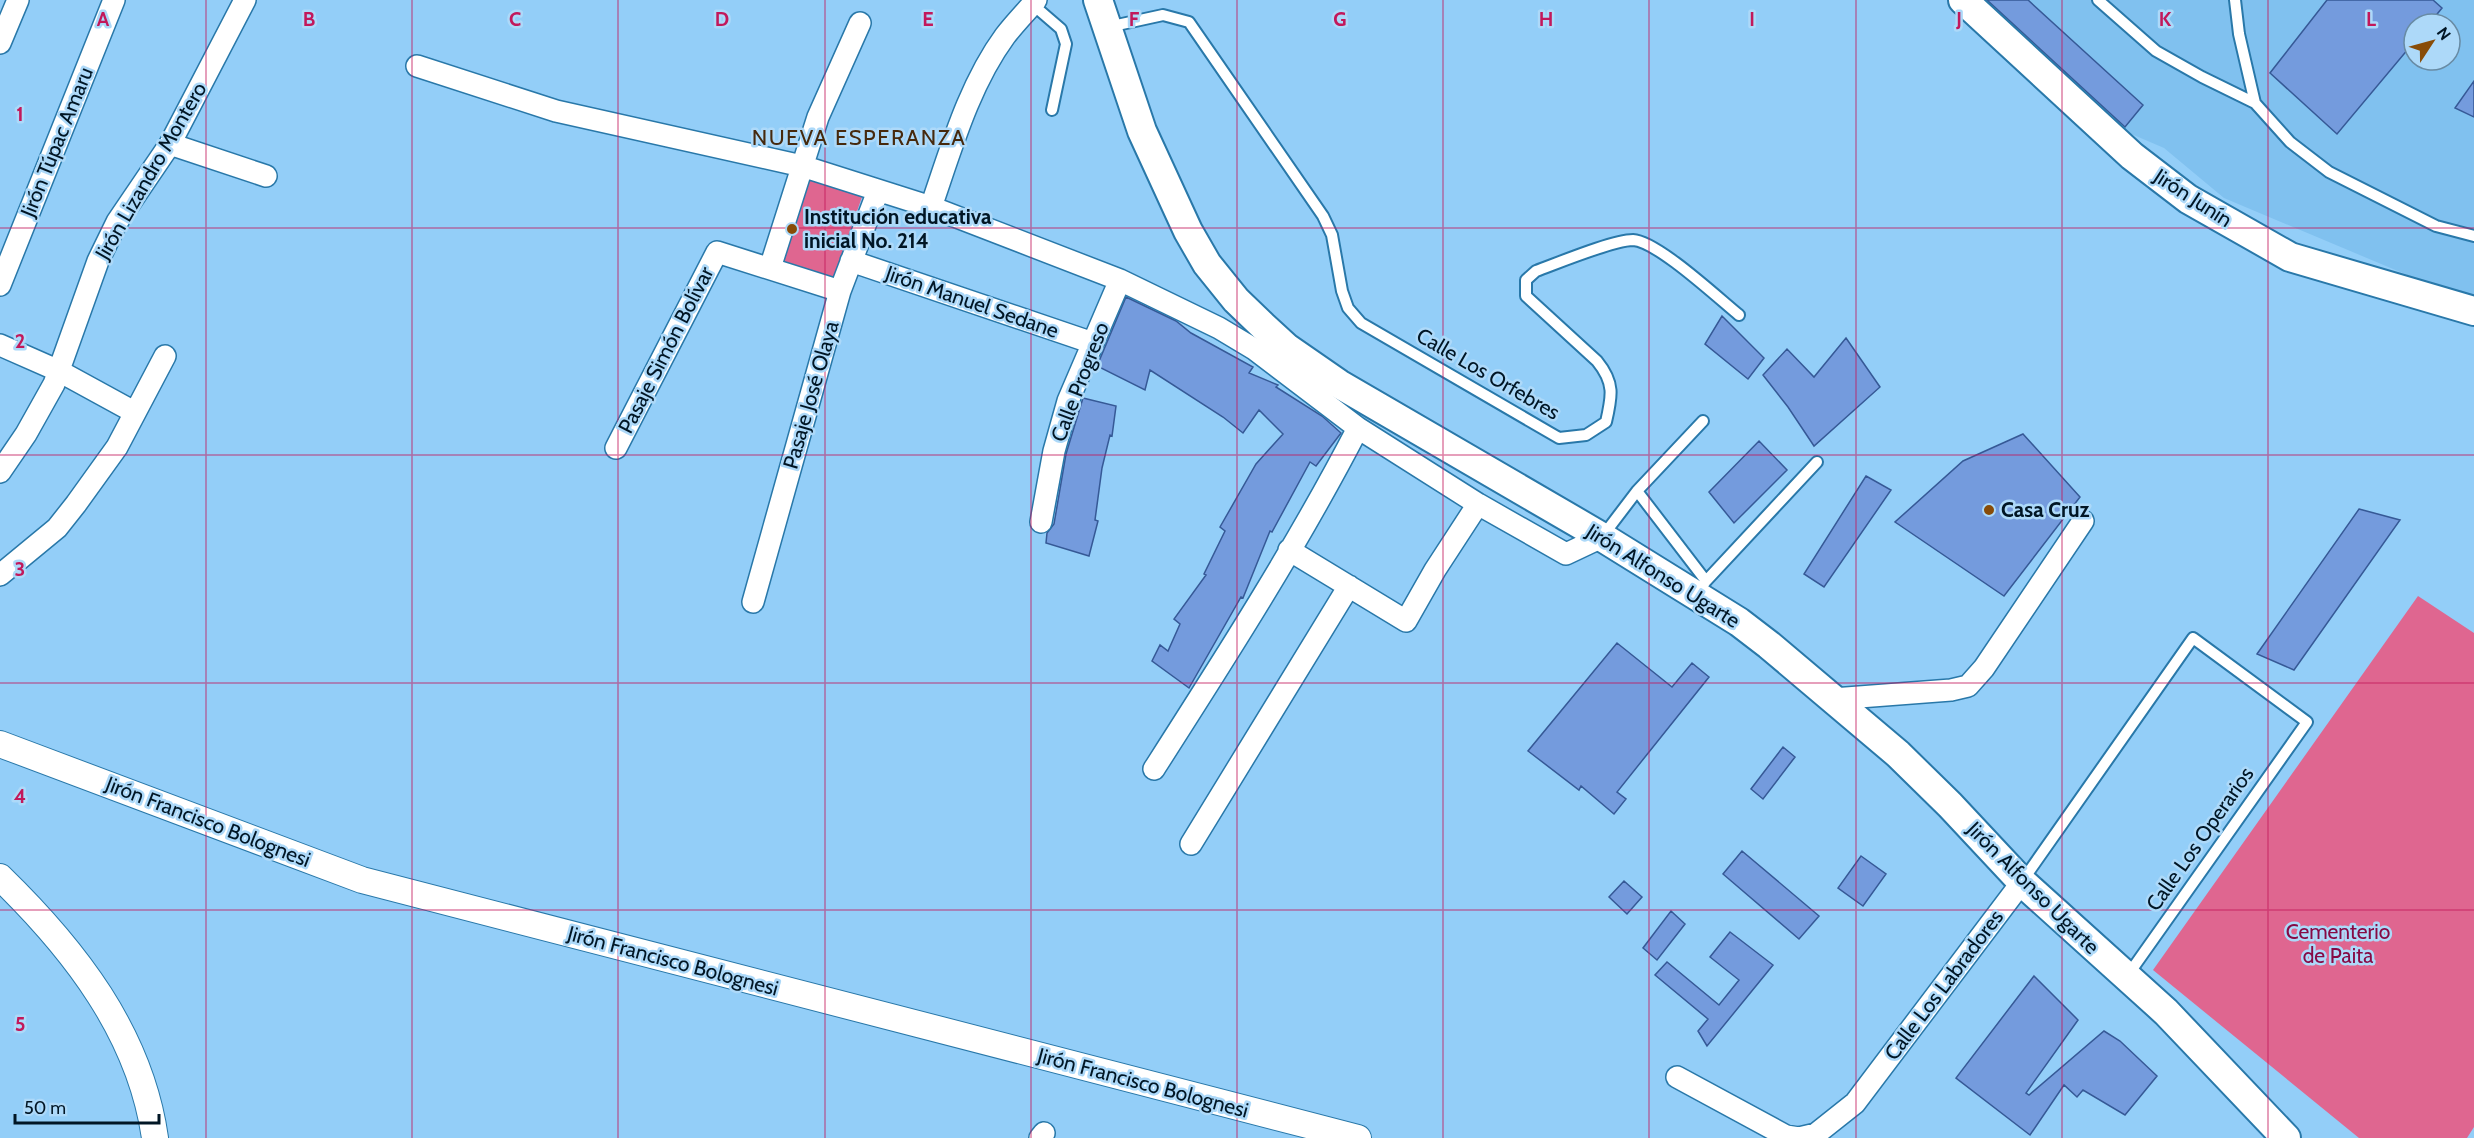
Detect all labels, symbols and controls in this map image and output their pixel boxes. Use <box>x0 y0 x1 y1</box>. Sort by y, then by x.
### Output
text: A <box>97 7 110 31</box>
text: B <box>303 7 315 31</box>
text: C <box>509 7 521 31</box>
text: D <box>715 7 729 31</box>
text: E <box>922 7 934 31</box>
text: F <box>1129 7 1140 31</box>
text: G <box>1333 7 1347 31</box>
text: H <box>1539 7 1553 31</box>
text: I <box>1749 7 1755 31</box>
text: J <box>1955 7 1962 31</box>
text: K <box>2159 7 2172 31</box>
text: L <box>2366 7 2376 31</box>
north arrow <box>2402 12 2462 72</box>
text: N <box>2433 23 2455 44</box>
street label: Jirón Túpac Amaru <box>15 63 98 221</box>
street label: Jirón Lizandro Montero <box>89 78 212 265</box>
text: 1 <box>16 102 24 126</box>
district label: NUEVA ESPERANZA <box>752 124 966 151</box>
street label: Jirón Junín <box>2149 163 2237 232</box>
place label: Institución educativa inicial No. 214 <box>804 204 992 253</box>
marker: Institución educativa inicial No. 214 <box>785 222 799 236</box>
street label: Jirón Manuel Sedane <box>881 260 1062 343</box>
street label: Pasaje Simón Bolívar <box>613 262 719 438</box>
street label: Pasaje José Olaya <box>777 318 845 472</box>
street label: Calle Progreso <box>1045 319 1114 445</box>
street label: Calle Los Orfebres <box>1412 322 1565 425</box>
text: 2 <box>15 329 25 353</box>
place label: Casa Cruz <box>2001 497 2090 522</box>
marker: Casa Cruz <box>1982 503 1996 517</box>
street label: Jirón Alfonso Ugarte <box>1581 518 1745 633</box>
text: 3 <box>15 557 25 581</box>
street label: Calle Los Operarios <box>2141 762 2259 915</box>
street label: Jirón Francisco Bolognesi <box>101 771 314 872</box>
text: 4 <box>14 784 26 808</box>
street label: Jirón Alfonso Ugarte <box>1961 816 2105 959</box>
street label: Calle Los Labradores <box>1879 904 2008 1065</box>
park label: Cementerio de Paita <box>2286 919 2390 968</box>
street label: Jirón Francisco Bolognesi <box>564 920 781 1001</box>
text: 5 <box>15 1012 25 1036</box>
street label: Jirón Francisco Bolognesi <box>1034 1042 1251 1123</box>
scale bar <box>15 1087 159 1125</box>
text: 50 m <box>24 1097 66 1119</box>

